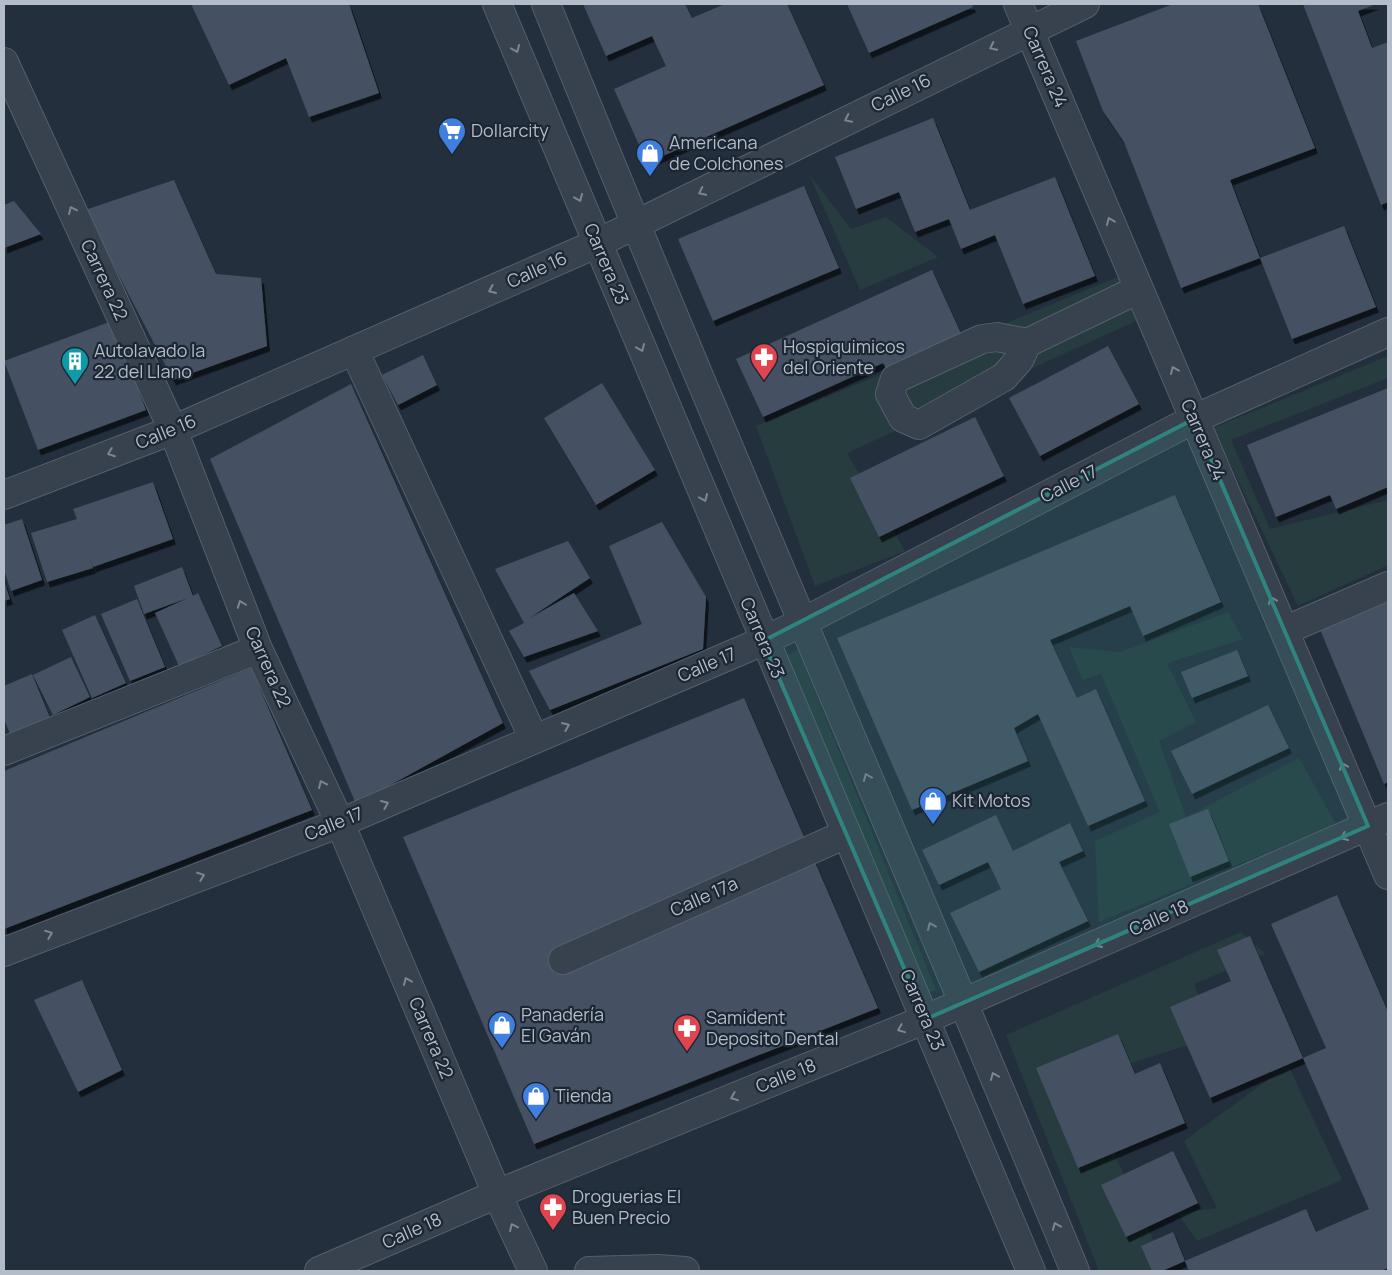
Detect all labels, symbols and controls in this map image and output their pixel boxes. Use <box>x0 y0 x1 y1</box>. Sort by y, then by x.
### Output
street label: Carrera 24 <box>1018 22 1074 111</box>
one-way arrow <box>989 41 998 51</box>
one-way arrow <box>509 44 520 53</box>
street label: Calle 16 <box>867 67 934 117</box>
one-way arrow <box>844 113 853 124</box>
supermarket icon: Dollarcity <box>437 116 467 155</box>
place label: Dollarcity <box>471 118 549 142</box>
place label: Americana de Colchones <box>669 130 783 175</box>
shop icon: Americana de Colchones <box>635 138 665 177</box>
one-way arrow <box>698 186 707 196</box>
one-way arrow <box>572 193 583 202</box>
one-way arrow <box>68 206 78 215</box>
one-way arrow <box>1106 217 1117 226</box>
street label: Carrera 23 <box>579 219 635 308</box>
street label: Carrera 22 <box>76 235 134 324</box>
street label: Calle 16 <box>503 245 571 293</box>
one-way arrow <box>488 283 497 294</box>
place label: Hospiquimicos del Oriente <box>783 334 905 379</box>
place label: Autolavado la 22 del Llano <box>94 338 205 383</box>
pharmacy icon: Hospiquimicos del Oriente <box>749 342 779 381</box>
one-way arrow <box>635 343 646 352</box>
building icon: Autolavado la 22 del Llano <box>60 346 90 385</box>
one-way arrow <box>1169 366 1180 375</box>
street label: Carrera 24 <box>1176 395 1232 484</box>
street label: Calle 16 <box>132 408 200 454</box>
one-way arrow <box>107 447 116 458</box>
street label: Calle 17 <box>1036 458 1101 508</box>
one-way arrow <box>698 493 708 502</box>
street label: Carrera 23 <box>735 593 791 682</box>
one-way arrow <box>1268 596 1279 605</box>
one-way arrow <box>237 600 247 609</box>
street label: Carrera 22 <box>240 622 297 711</box>
street label: Calle 17 <box>674 641 740 687</box>
one-way arrow <box>561 721 570 732</box>
one-way arrow <box>1338 762 1349 771</box>
one-way arrow <box>863 773 874 782</box>
one-way arrow <box>317 780 328 789</box>
shop icon: Kit Motos <box>918 786 948 825</box>
place label: Kit Motos <box>952 788 1030 812</box>
one-way arrow <box>380 799 389 810</box>
street label: Calle 17 <box>301 800 367 846</box>
one-way arrow <box>1340 830 1349 841</box>
street label: Calle 17a <box>666 871 741 922</box>
one-way arrow <box>196 872 205 882</box>
street label: Calle 18 <box>1125 893 1192 941</box>
one-way arrow <box>927 922 938 931</box>
one-way arrow <box>44 930 53 940</box>
one-way arrow <box>1094 938 1103 949</box>
street label: Carrera 23 <box>895 965 951 1054</box>
one-way arrow <box>403 977 413 986</box>
street label: Carrera 22 <box>404 993 460 1082</box>
place label: Panadería El Gaván <box>521 1002 604 1047</box>
place label: Samident Deposito Dental <box>706 1005 839 1050</box>
shop icon: Panadería El Gaván <box>487 1010 517 1049</box>
pharmacy icon: Samident Deposito Dental <box>672 1013 702 1052</box>
one-way arrow <box>897 1023 906 1034</box>
street label: Calle 18 <box>752 1052 819 1098</box>
one-way arrow <box>990 1072 1001 1081</box>
shop icon: Tienda <box>521 1081 551 1120</box>
place label: Tienda <box>555 1083 612 1107</box>
one-way arrow <box>730 1091 739 1101</box>
place label: Droguerias El Buen Precio <box>572 1184 681 1229</box>
pharmacy icon: Droguerias El Buen Precio <box>538 1192 568 1231</box>
street label: Calle 18 <box>378 1206 445 1254</box>
one-way arrow <box>1052 1222 1062 1231</box>
one-way arrow <box>508 1223 519 1232</box>

